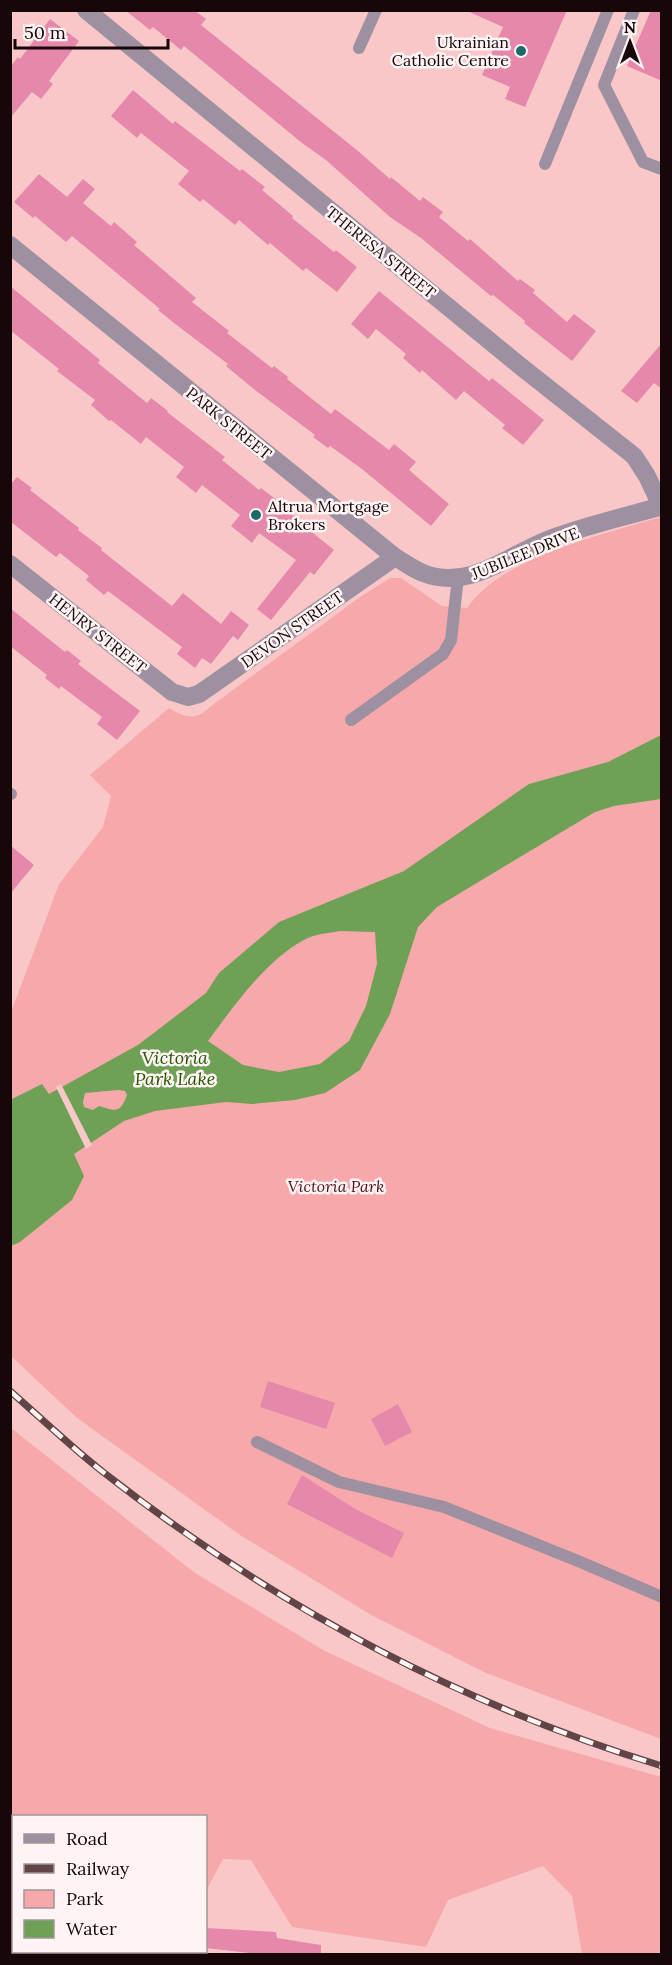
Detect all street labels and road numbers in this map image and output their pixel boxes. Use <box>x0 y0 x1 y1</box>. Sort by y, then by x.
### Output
street label: THERESA STREET <box>322 202 440 302</box>
street label: PARK STREET <box>182 383 276 463</box>
street label: JUBILEE DRIVE <box>467 522 582 584</box>
street label: DEVON STREET <box>237 586 347 672</box>
street label: HENRY STREET <box>45 589 151 677</box>

